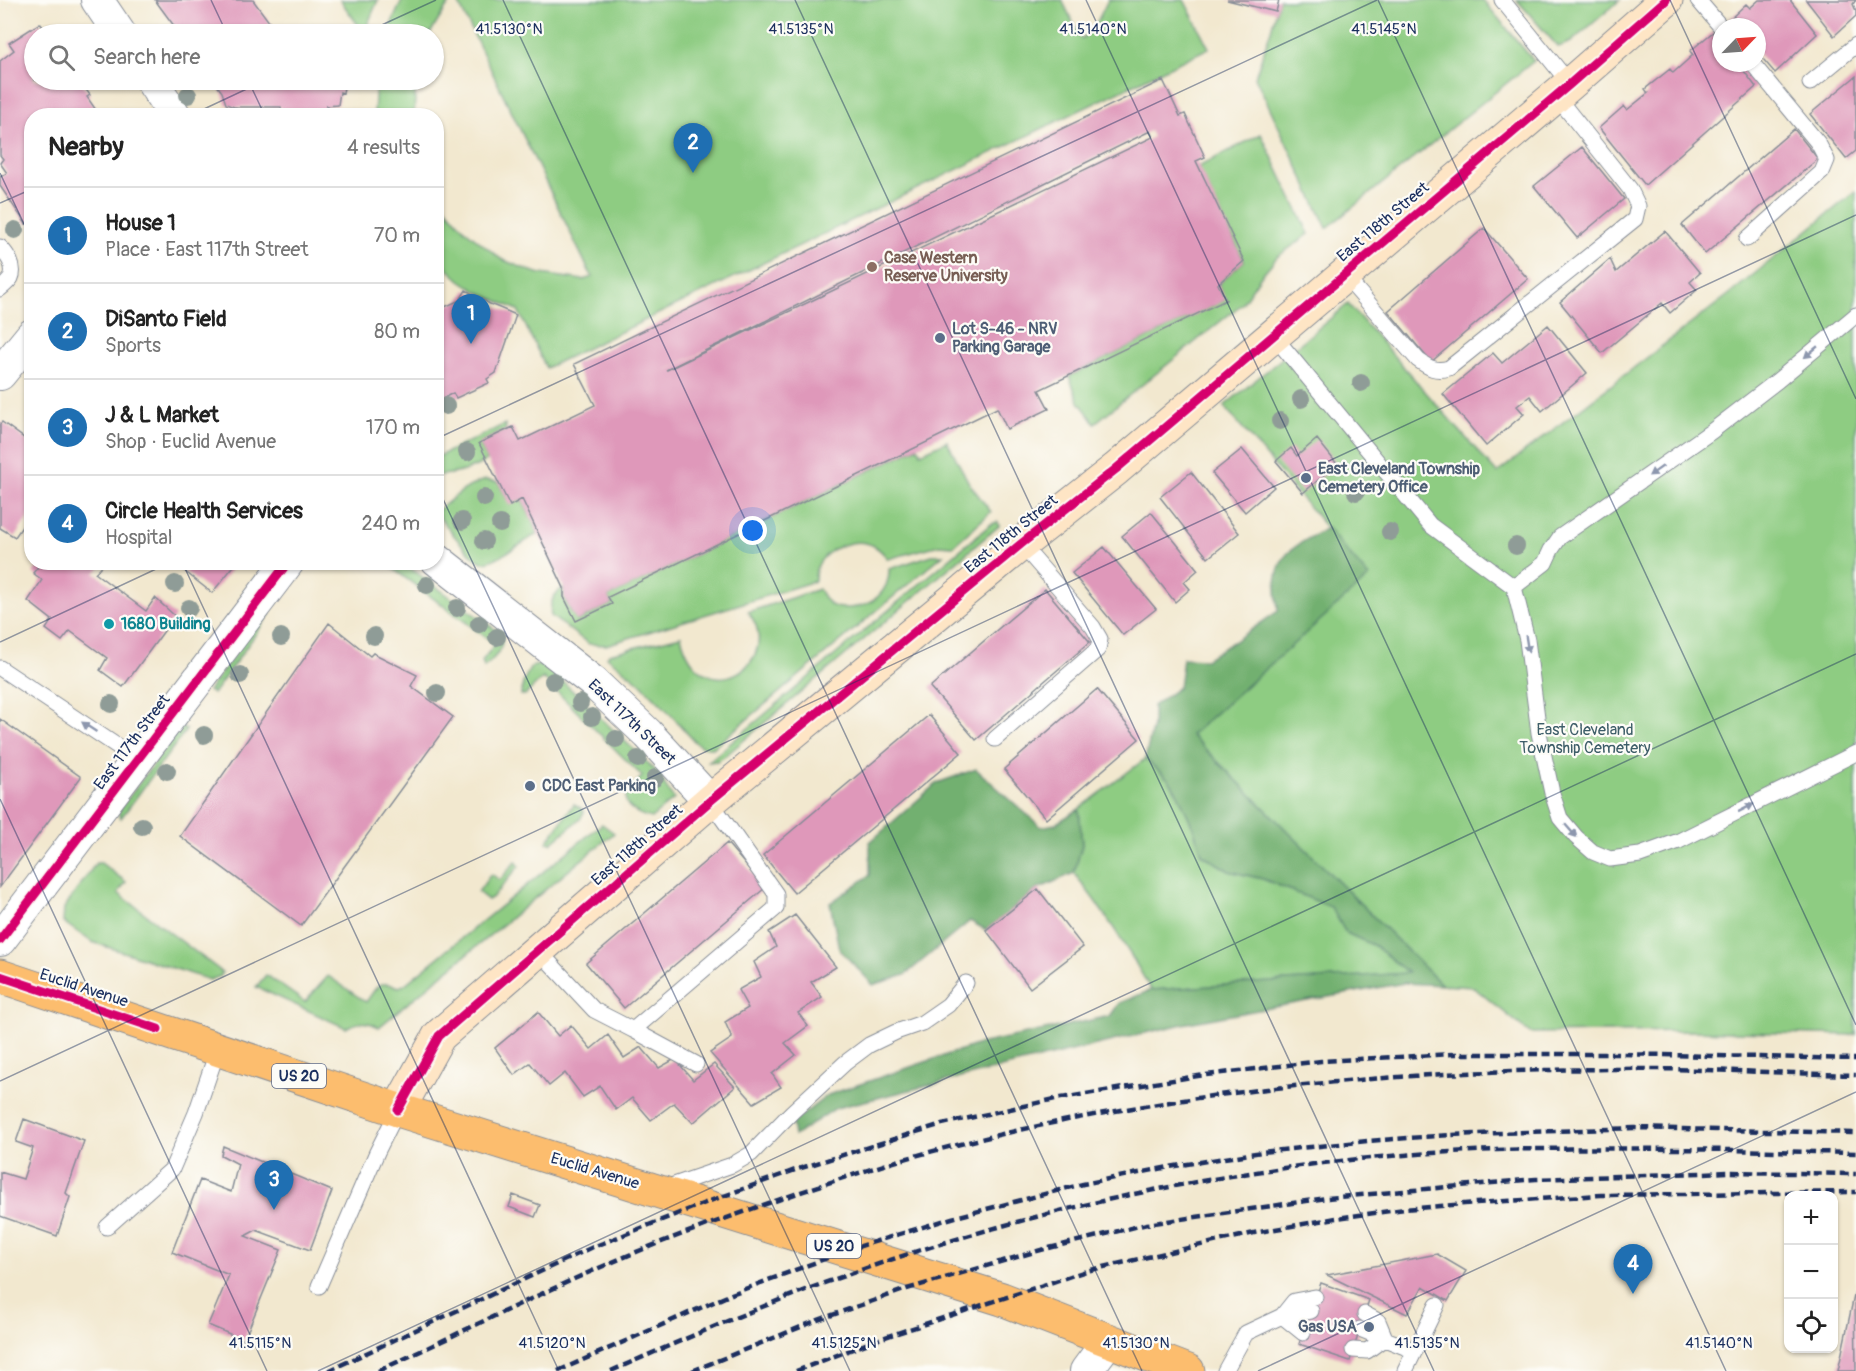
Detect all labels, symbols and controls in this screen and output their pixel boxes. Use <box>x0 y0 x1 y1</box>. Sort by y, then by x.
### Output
north arrow <box>1712 18 1766 72</box>
text: 41.5130°N <box>475 20 543 39</box>
text: 41.5135°N <box>768 20 834 39</box>
text: 41.5140°N <box>1059 20 1127 39</box>
text: 41.5145°N <box>1351 20 1417 39</box>
search box <box>24 24 444 90</box>
icon: search <box>45 41 78 74</box>
text: Search here <box>93 43 200 71</box>
pin: 2 <box>674 124 712 173</box>
text: Nearby <box>48 131 124 163</box>
text: 4 results <box>347 135 420 160</box>
street label: East 118th Street <box>1333 177 1434 266</box>
text: House 1 <box>105 209 176 237</box>
text: 1 <box>64 223 71 248</box>
text: 70 m <box>374 223 420 248</box>
text: Place · East 117th Street <box>105 237 309 262</box>
place label: Case Western Reserve University <box>884 248 1008 286</box>
marker: Case Western Reserve University <box>865 260 879 274</box>
pin: 1 <box>452 294 490 344</box>
text: DiSanto Field <box>105 305 227 333</box>
text: 2 <box>62 319 73 344</box>
text: 80 m <box>374 319 420 344</box>
place label: Lot S-46 - NRV Parking Garage <box>952 319 1058 357</box>
marker: Lot S-46 - NRV Parking Garage <box>933 331 947 345</box>
text: Sports <box>105 333 161 358</box>
one-way arrow <box>1803 346 1819 359</box>
text: J & L Market <box>105 401 219 429</box>
text: 3 <box>62 415 73 440</box>
text: 170 m <box>366 415 420 440</box>
text: Shop · Euclid Avenue <box>105 429 276 454</box>
place label: East Cleveland Township Cemetery Office <box>1318 459 1480 497</box>
one-way arrow <box>1648 465 1664 477</box>
marker: East Cleveland Township Cemetery Office <box>1299 471 1313 485</box>
street label: East 118th Street <box>960 490 1062 578</box>
text: Circle Health Services <box>105 497 303 525</box>
text: 4 <box>62 511 73 536</box>
text: 240 m <box>361 511 420 536</box>
your location <box>738 516 767 545</box>
text: Hospital <box>105 525 172 550</box>
place label: 1680 Building <box>121 614 210 634</box>
marker: 1680 Building <box>102 617 116 631</box>
one-way arrow <box>1523 635 1532 654</box>
street label: East 117th Street <box>584 675 681 769</box>
street label: East 117th Street <box>90 690 175 794</box>
park label: East Cleveland Township Cemetery <box>1519 720 1651 758</box>
one-way arrow <box>81 722 97 733</box>
place label: CDC East Parking <box>542 776 656 796</box>
marker: CDC East Parking <box>523 779 537 793</box>
street label: East 118th Street <box>587 800 687 890</box>
one-way arrow <box>1738 803 1755 813</box>
one-way arrow <box>1564 823 1577 838</box>
street label: Euclid Avenue <box>37 964 131 1012</box>
road number: US 20 <box>272 1064 326 1088</box>
street label: Euclid Avenue <box>548 1148 642 1194</box>
pin: 3 <box>254 1160 294 1210</box>
map controls <box>1784 1191 1838 1353</box>
button: + <box>1784 1191 1838 1245</box>
road number: US 20 <box>807 1234 861 1258</box>
pin: 4 <box>1614 1244 1652 1294</box>
button: − <box>1784 1245 1838 1299</box>
button: locate <box>1784 1299 1838 1353</box>
place label: Gas USA <box>1298 1317 1358 1337</box>
marker: Gas USA <box>1362 1320 1376 1334</box>
text: 41.5115°N <box>229 1334 291 1353</box>
text: 41.5120°N <box>518 1334 586 1353</box>
text: 41.5125°N <box>811 1334 877 1353</box>
text: 41.5130°N <box>1102 1334 1170 1353</box>
text: 41.5135°N <box>1394 1334 1460 1353</box>
text: 41.5140°N <box>1685 1334 1753 1353</box>

